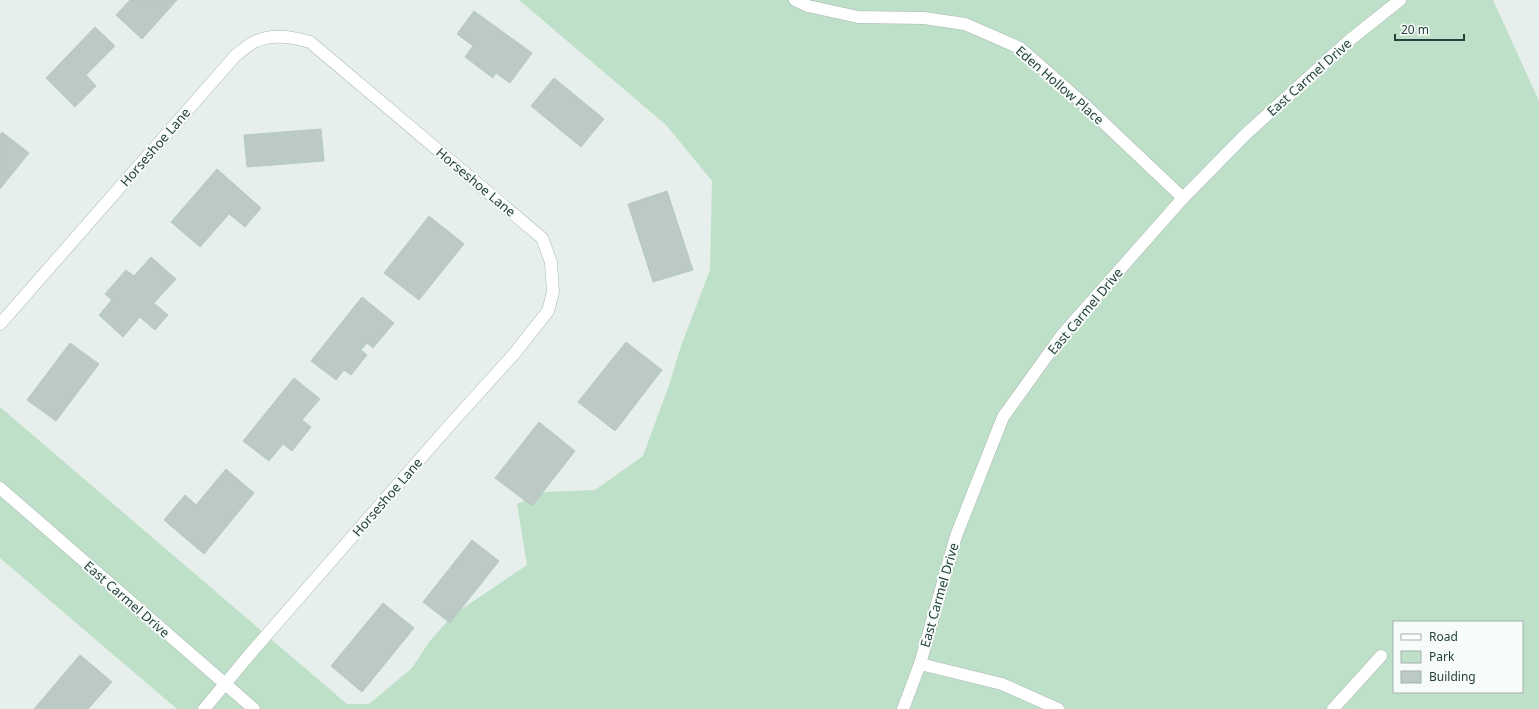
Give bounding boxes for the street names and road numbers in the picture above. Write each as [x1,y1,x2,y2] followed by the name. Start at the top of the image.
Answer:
[1263,34,1355,120] street label: East Carmel Drive
[1012,42,1108,128] street label: Eden Hollow Place
[116,104,194,190] street label: Horseshoe Lane
[432,143,520,221] street label: Horseshoe Lane
[1043,264,1127,358] street label: East Carmel Drive
[348,454,426,540] street label: Horseshoe Lane
[915,541,963,649] street label: East Carmel Drive
[80,557,174,641] street label: East Carmel Drive

